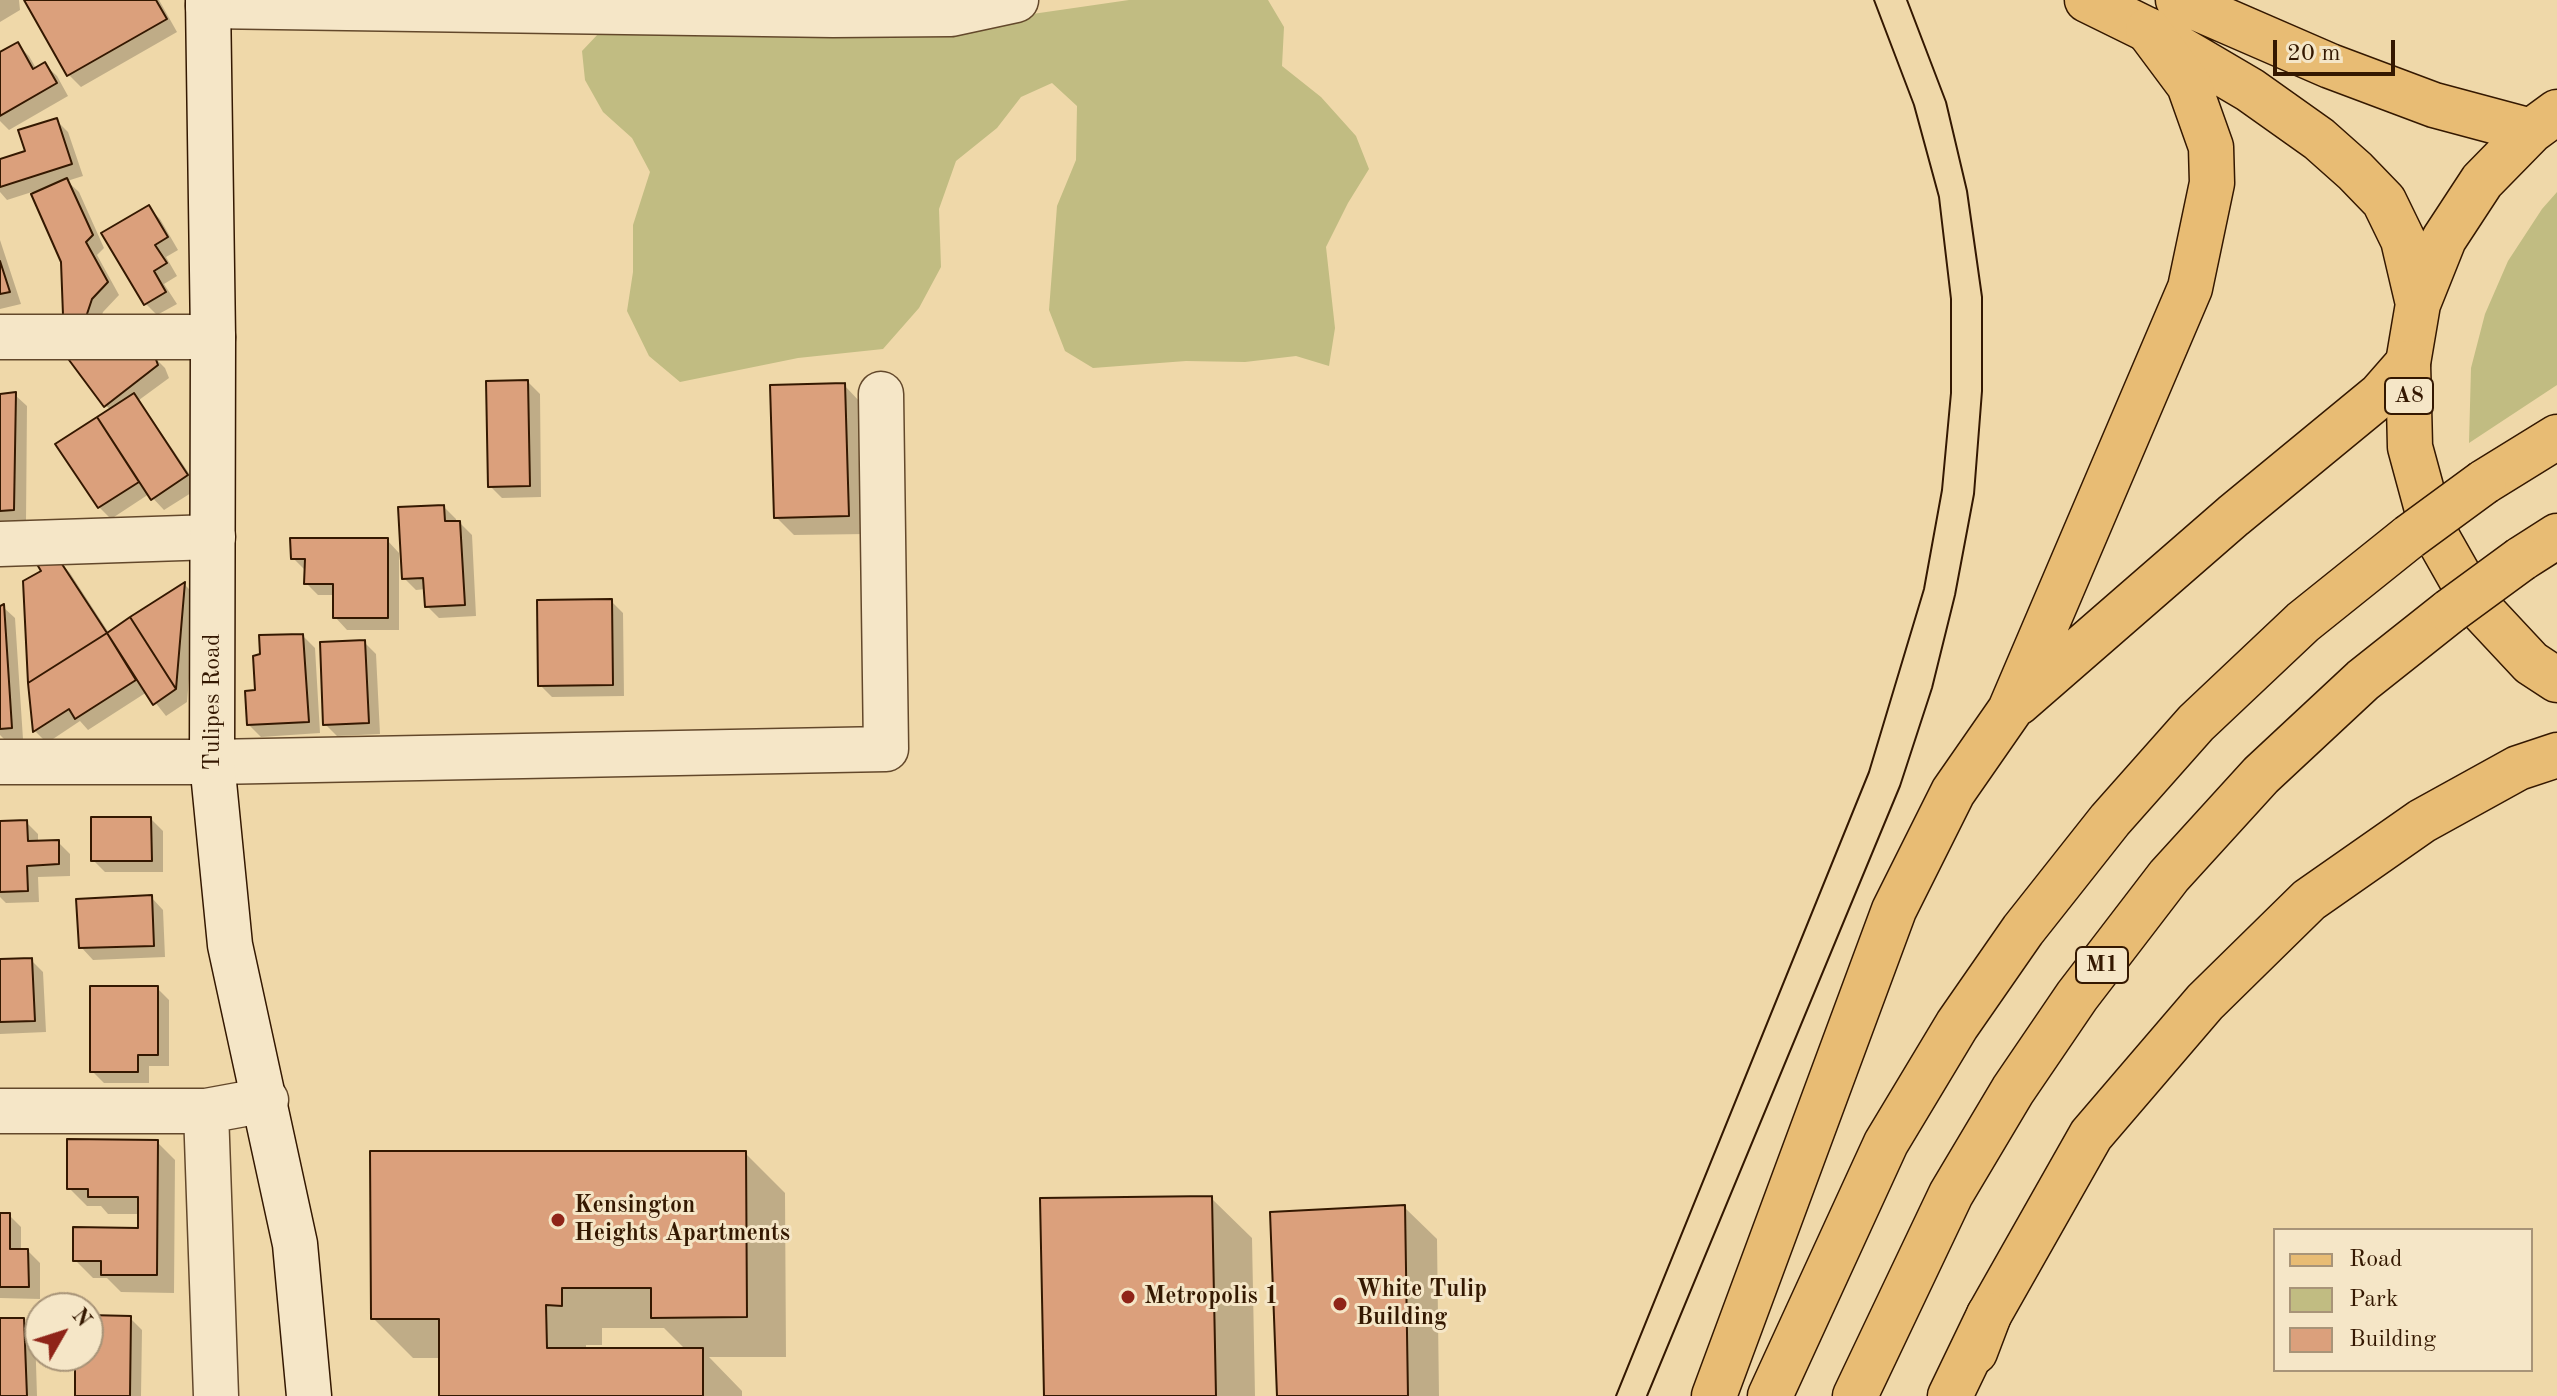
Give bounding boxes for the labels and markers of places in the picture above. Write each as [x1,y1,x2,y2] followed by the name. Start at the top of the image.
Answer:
[574,1192,790,1248] place label: Kensington Heights Apartments
[549,1211,567,1229] marker: Kensington Heights Apartments
[1356,1276,1487,1332] place label: White Tulip Building
[1144,1283,1279,1311] place label: Metropolis 1
[1119,1288,1137,1306] marker: Metropolis 1
[1331,1295,1349,1313] marker: White Tulip Building

